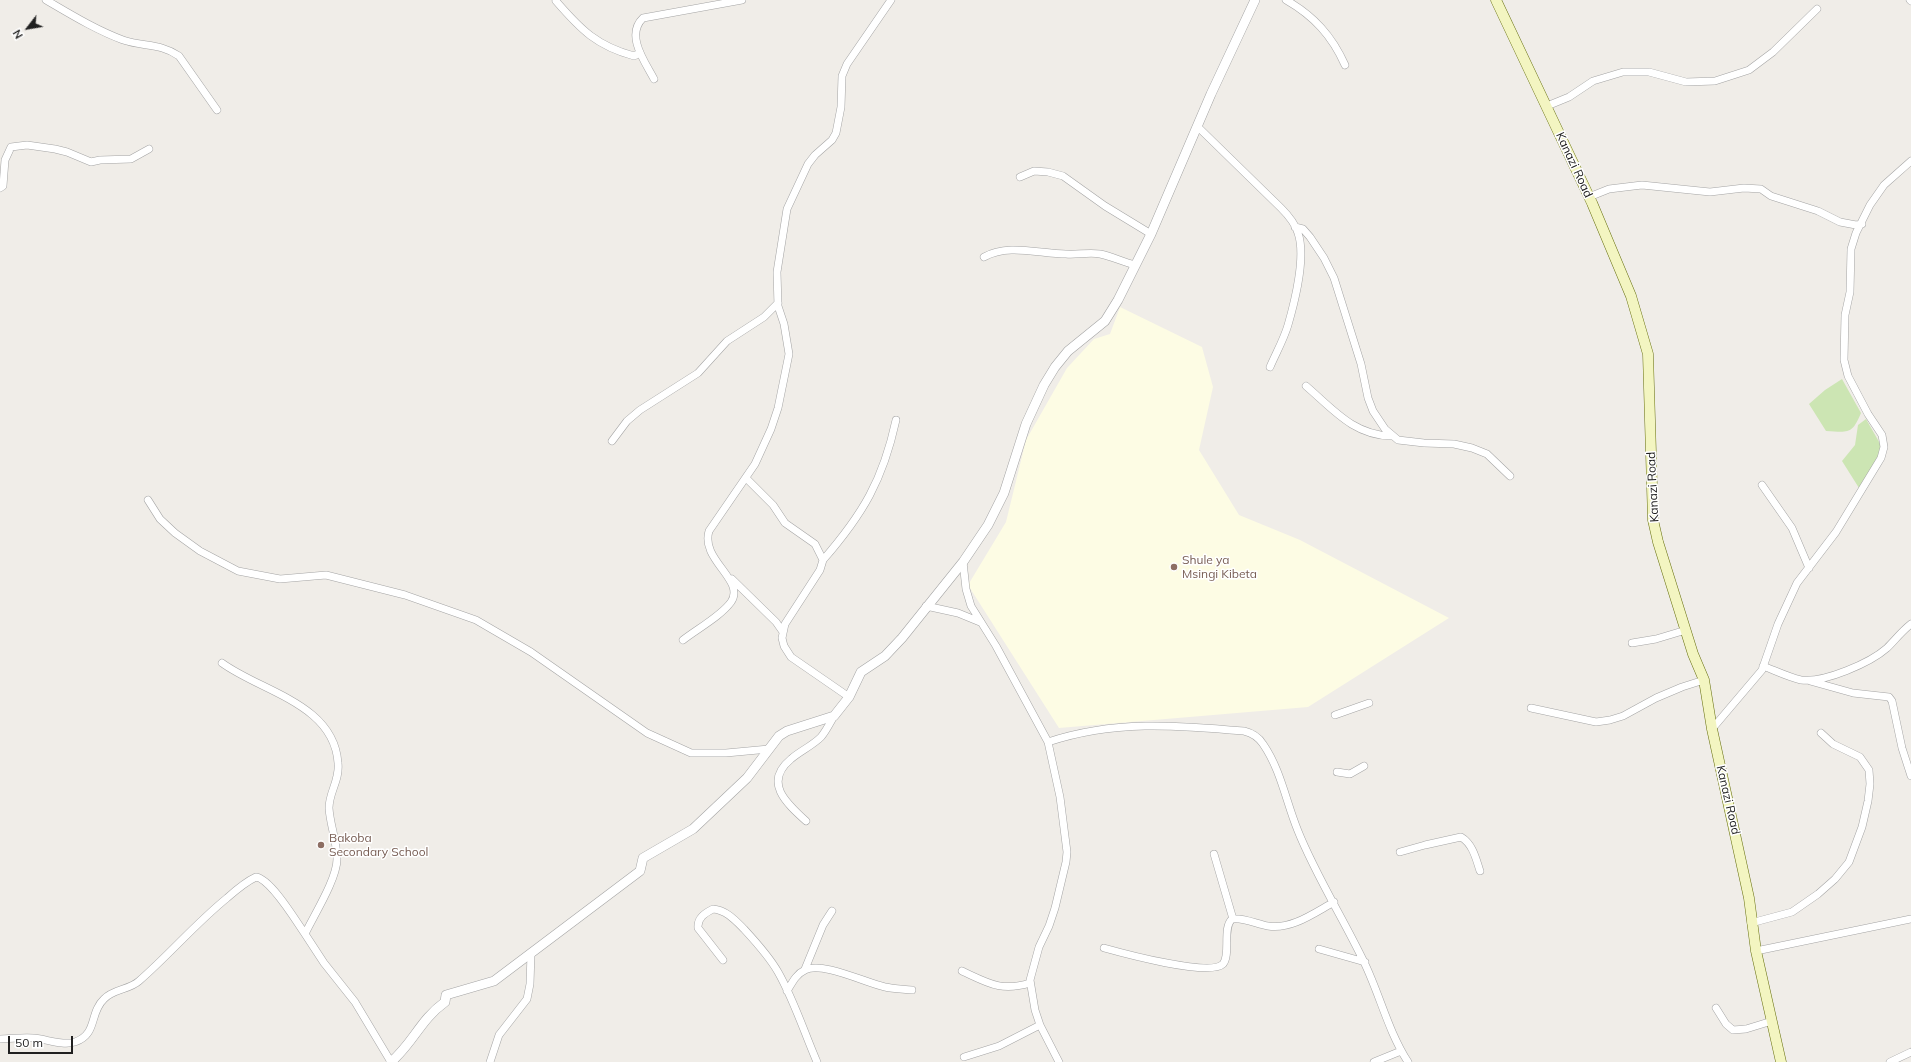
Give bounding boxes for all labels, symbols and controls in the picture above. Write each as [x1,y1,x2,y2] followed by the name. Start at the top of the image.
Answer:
[8,8,48,48] north arrow
[10,27,26,41] text: N
[1553,130,1595,200] street label: Kanazi Road
[1644,451,1662,523] street label: Kanazi Road
[1182,553,1257,581] place label: Shule ya Msingi Kibeta
[1169,562,1179,572] marker: Shule ya Msingi Kibeta
[1713,764,1743,836] street label: Kanazi Road
[329,831,428,859] place label: Bakoba Secondary School
[316,840,326,850] marker: Bakoba Secondary School
[10,1028,75,1054] scale bar
[15,1035,43,1050] text: 50 m

